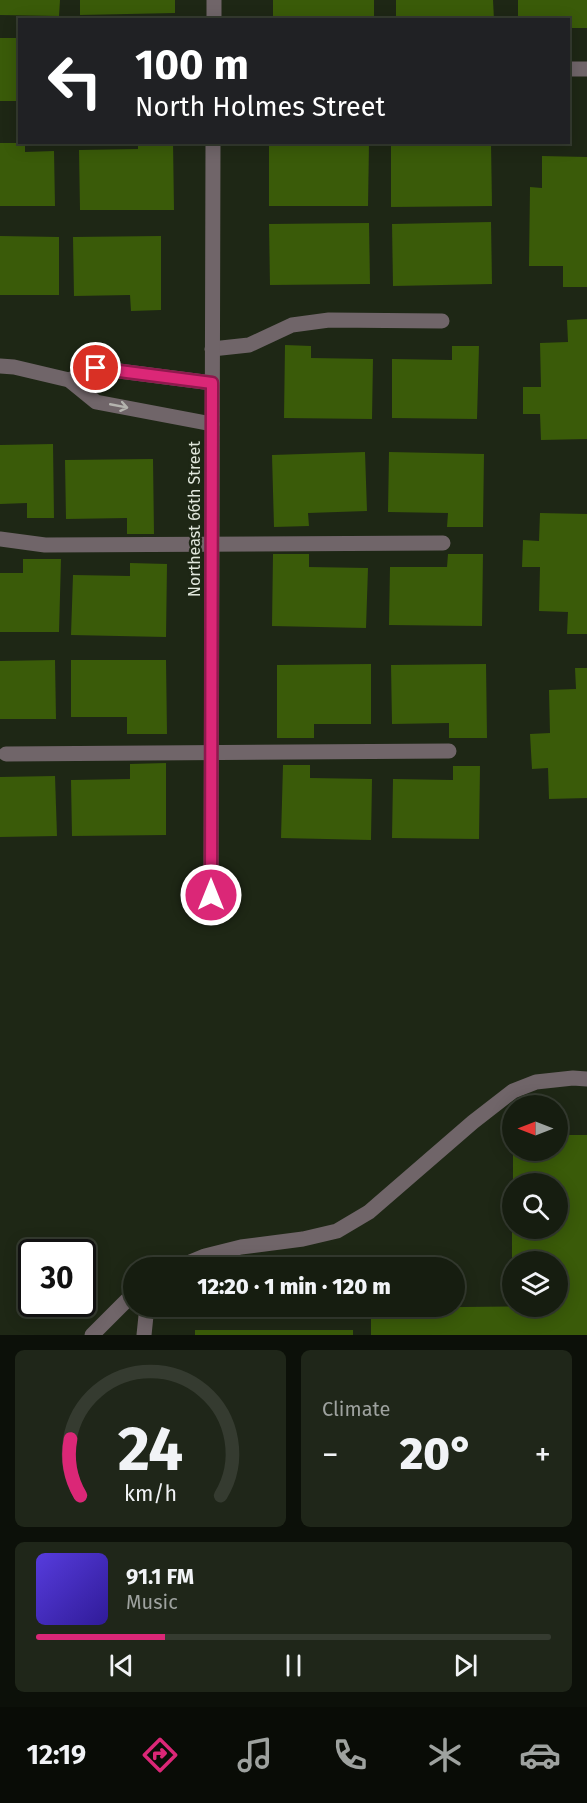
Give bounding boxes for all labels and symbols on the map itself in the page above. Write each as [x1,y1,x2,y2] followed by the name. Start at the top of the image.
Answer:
[70,342,121,393] pin
[109,401,128,412] one-way arrow
[185,441,204,597] street label: Northeast 66th Street
[179,863,243,927] position arrow
[502,1095,568,1161] north arrow
[18,1239,96,1317] speed limit sign: 30

